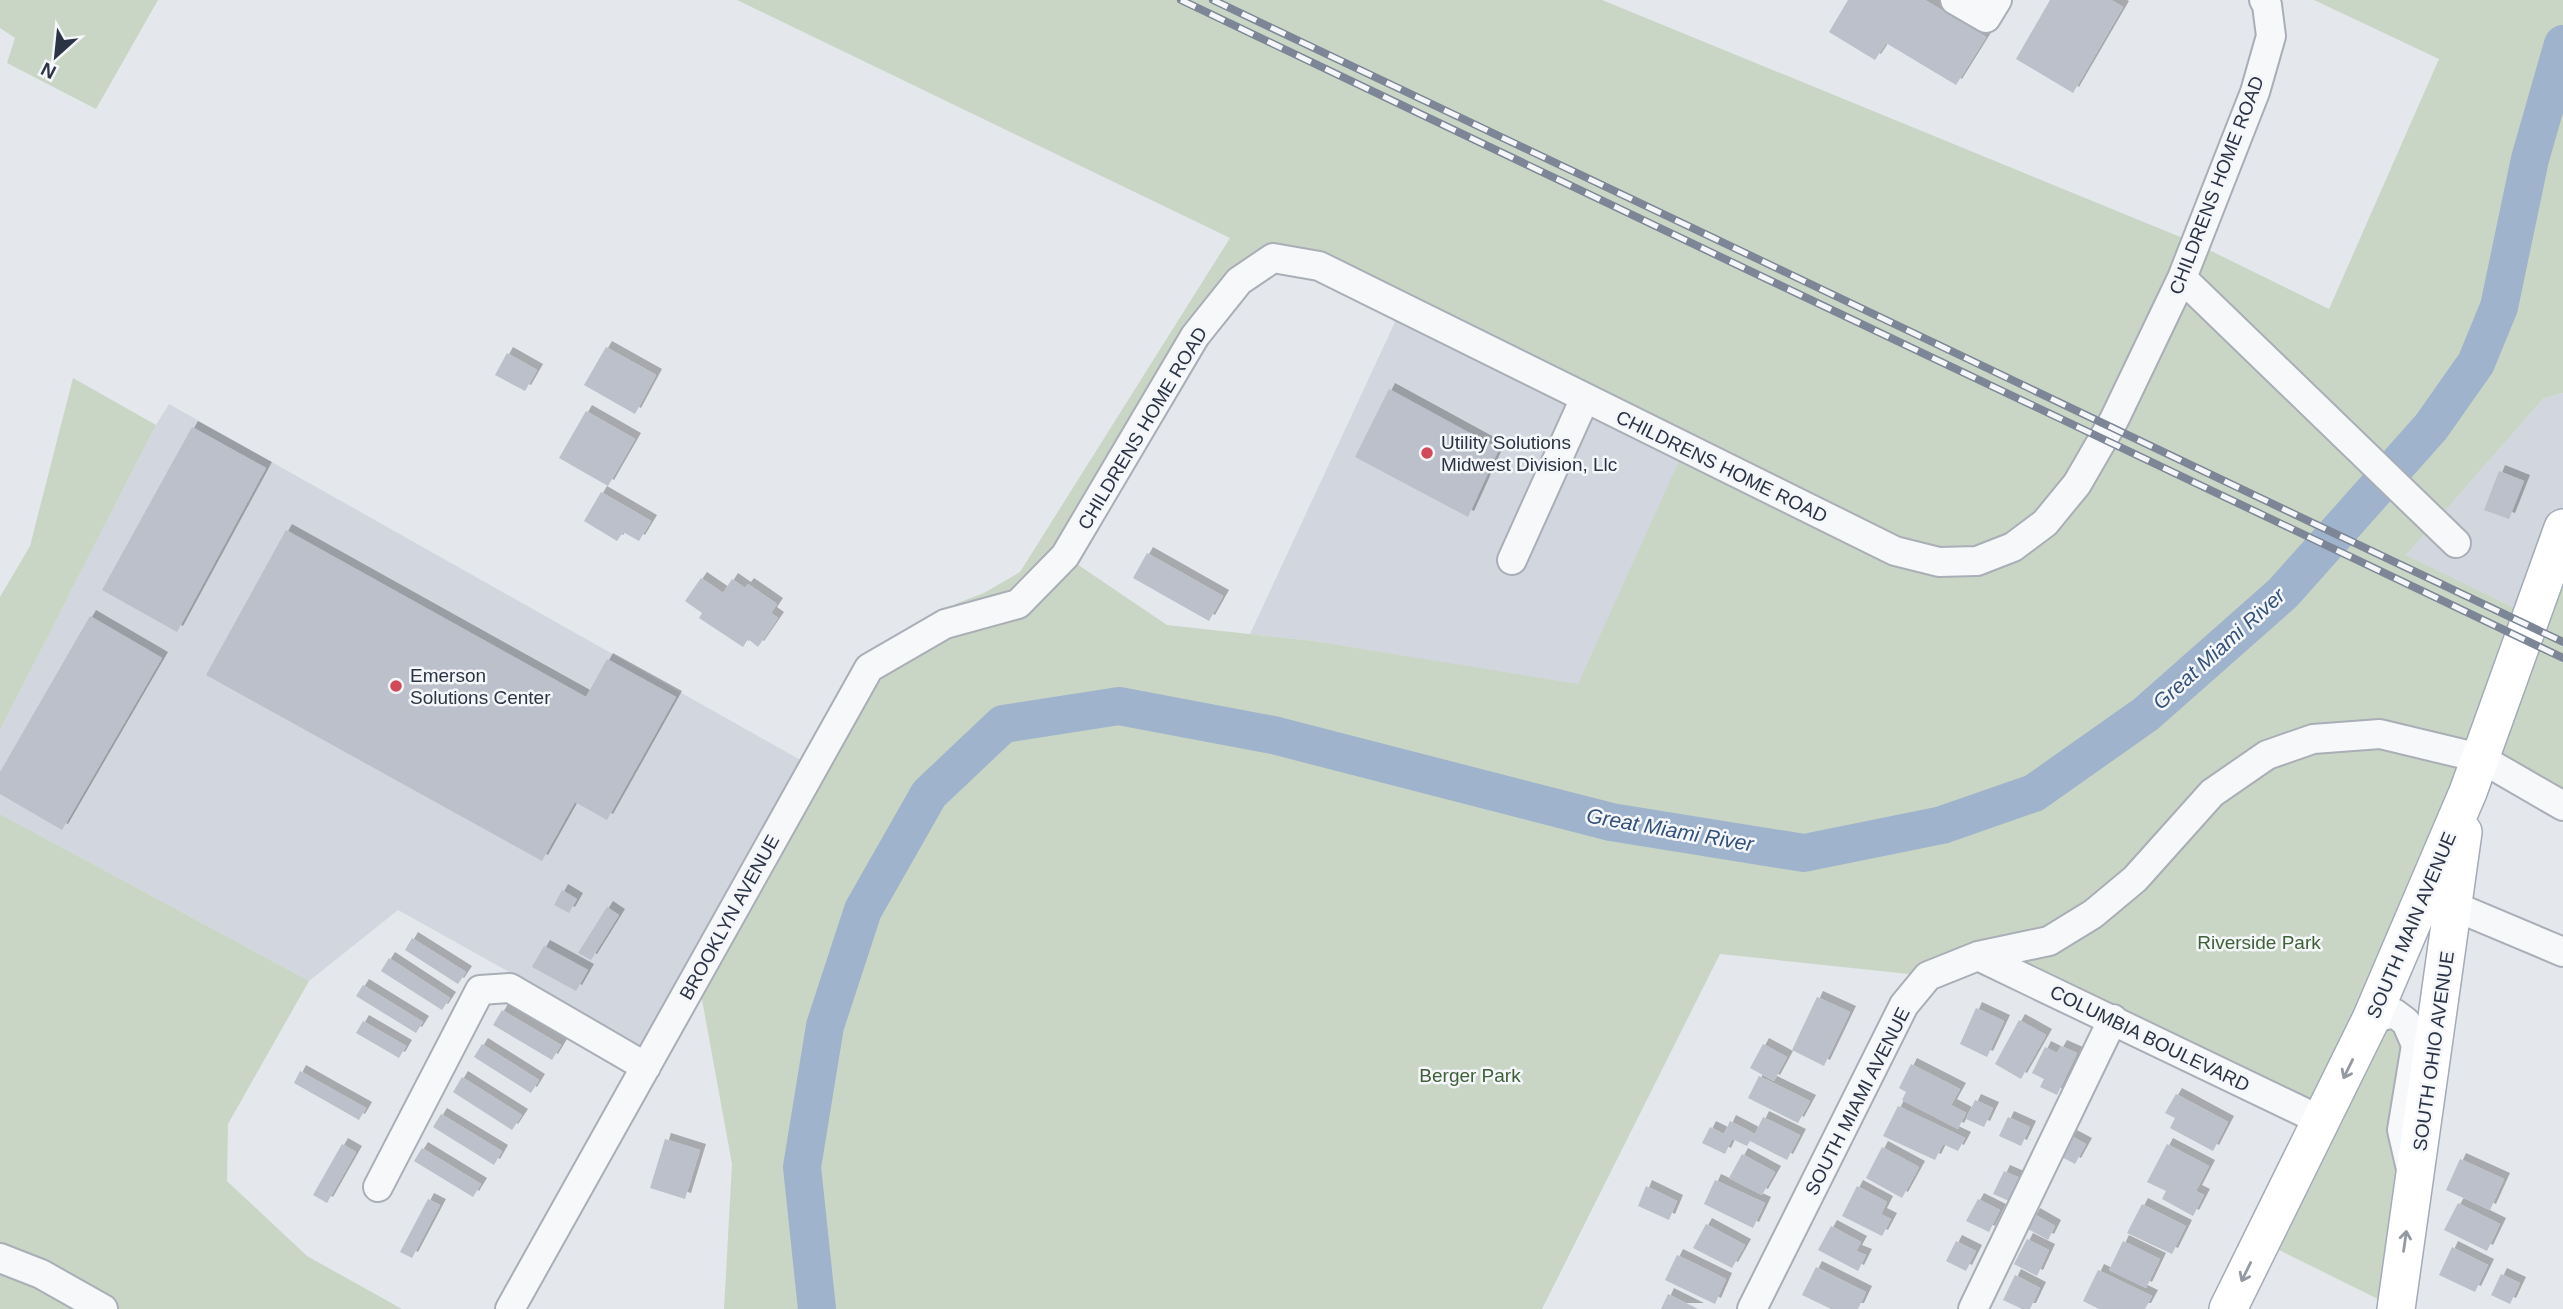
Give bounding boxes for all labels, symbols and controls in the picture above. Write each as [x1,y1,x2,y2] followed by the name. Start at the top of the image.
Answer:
[21,21,91,91] north arrow
[38,58,59,83] text: N
[2165,73,2268,297] street label: CHILDRENS HOME ROAD
[1074,323,1211,533] street label: CHILDRENS HOME ROAD
[1613,406,1831,527] street label: CHILDRENS HOME ROAD
[1441,432,1617,475] place label: Utility Solutions Midwest Division, Llc
[1419,445,1435,461] marker: Utility Solutions Midwest Division, Llc
[2148,583,2290,714] water label: Great Miami River
[410,665,551,708] place label: Emerson Solutions Center
[388,678,404,694] marker: Emerson Solutions Center
[1585,803,1756,856] water label: Great Miami River
[2363,829,2460,1021] street label: SOUTH MAIN AVENUE
[675,831,783,1003] street label: BROOKLYN AVENUE
[2197,932,2321,953] park label: Riverside Park
[2409,950,2458,1152] street label: SOUTH OHIO AVENUE
[2047,981,2253,1096] street label: COLUMBIA BOULEVARD
[1801,1004,1914,1198] street label: SOUTH MIAMI AVENUE
[2340,1058,2354,1079] one-way arrow
[1419,1065,1521,1086] park label: Berger Park
[2399,1231,2412,1253] one-way arrow
[2238,1261,2252,1282] one-way arrow

